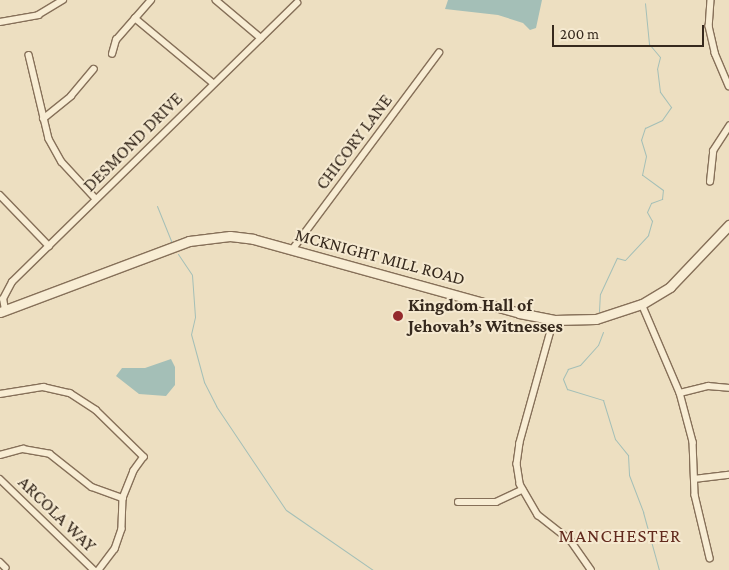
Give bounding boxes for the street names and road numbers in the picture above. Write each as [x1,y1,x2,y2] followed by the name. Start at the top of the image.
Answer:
[79,88,187,196] street label: DESMOND DRIVE
[311,90,397,194] street label: CHICORY LANE
[293,224,467,290] street label: MCKNIGHT MILL ROAD
[14,471,100,557] street label: ARCOLA WAY

